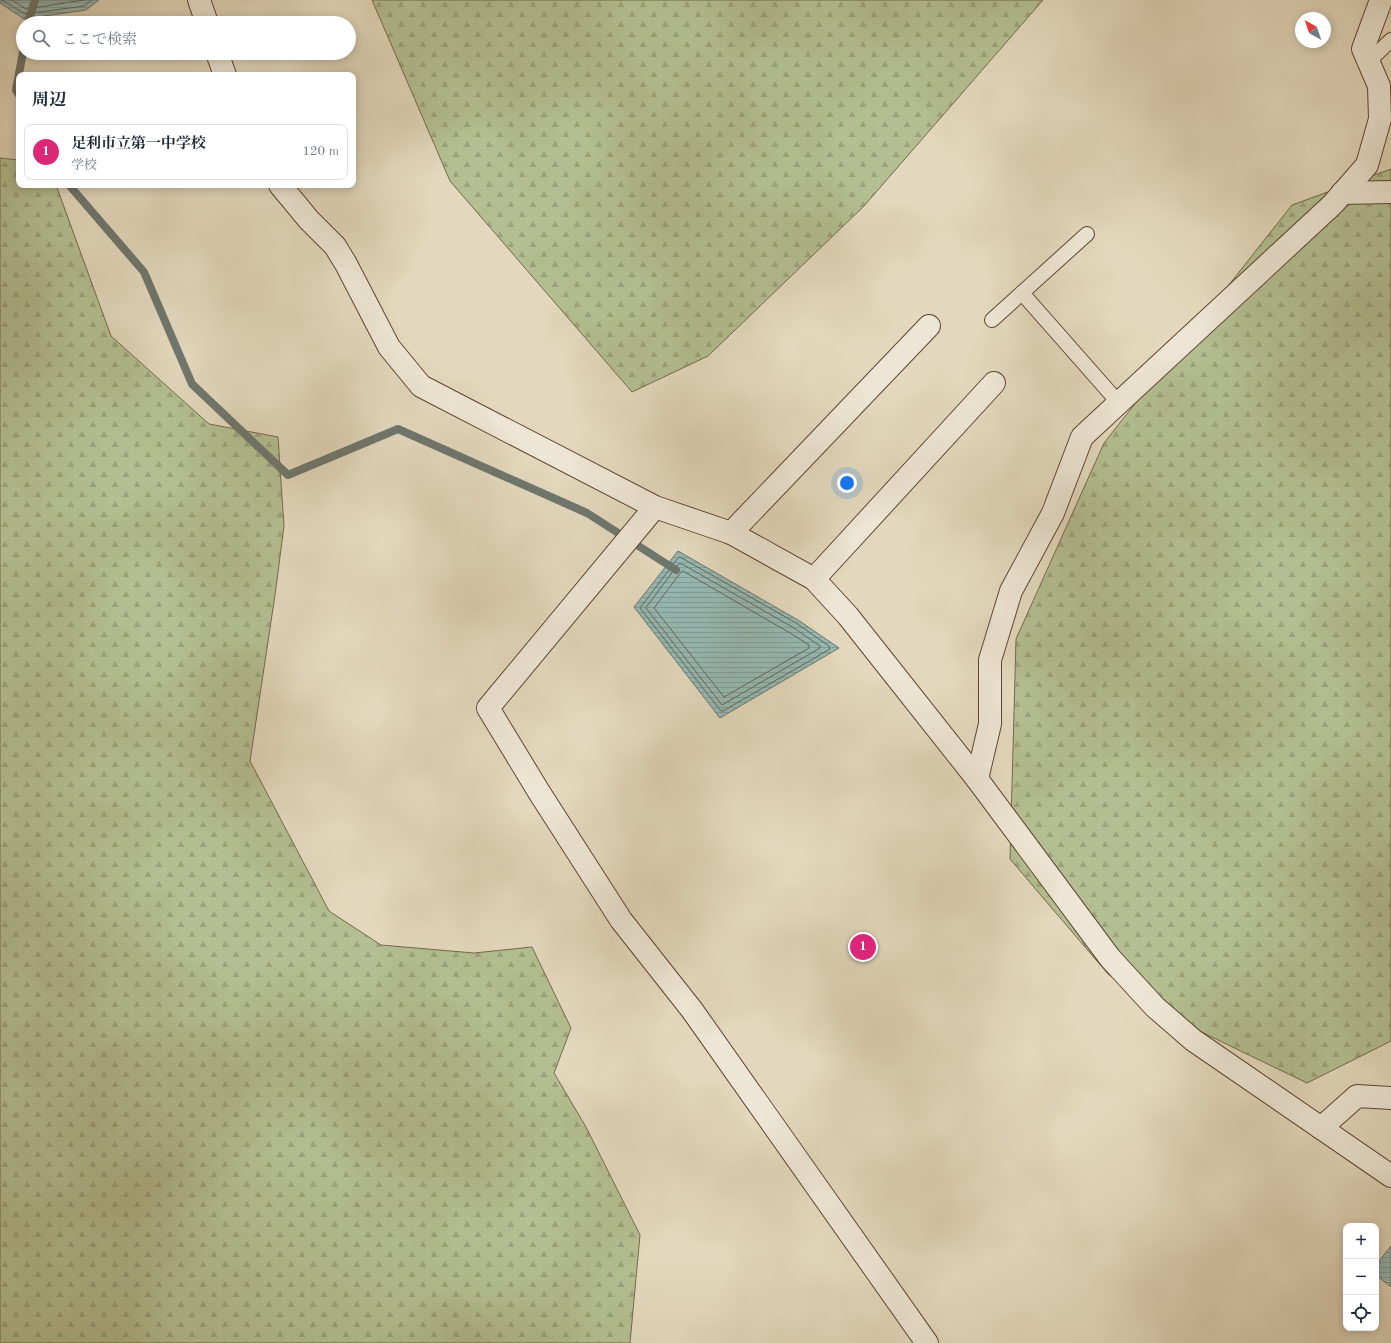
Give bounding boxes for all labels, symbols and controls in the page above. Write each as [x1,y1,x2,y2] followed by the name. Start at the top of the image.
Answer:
[1295,12,1331,48] north arrow
[16,16,356,60] search box
[30,27,52,49] icon: search
[62,33,137,48] text: ここで検索
[32,92,66,109] text: 周辺
[71,137,206,152] text: 足利市立第一中学校
[42,145,50,158] text: 1
[302,145,339,158] text: 120 m
[71,159,97,172] text: 学校
[837,473,857,493] your location
[850,932,876,962] pin: 1
[1343,1223,1379,1331] map controls
[1343,1223,1379,1259] button: +
[1343,1259,1379,1295] button: −
[1343,1295,1379,1331] button: locate

